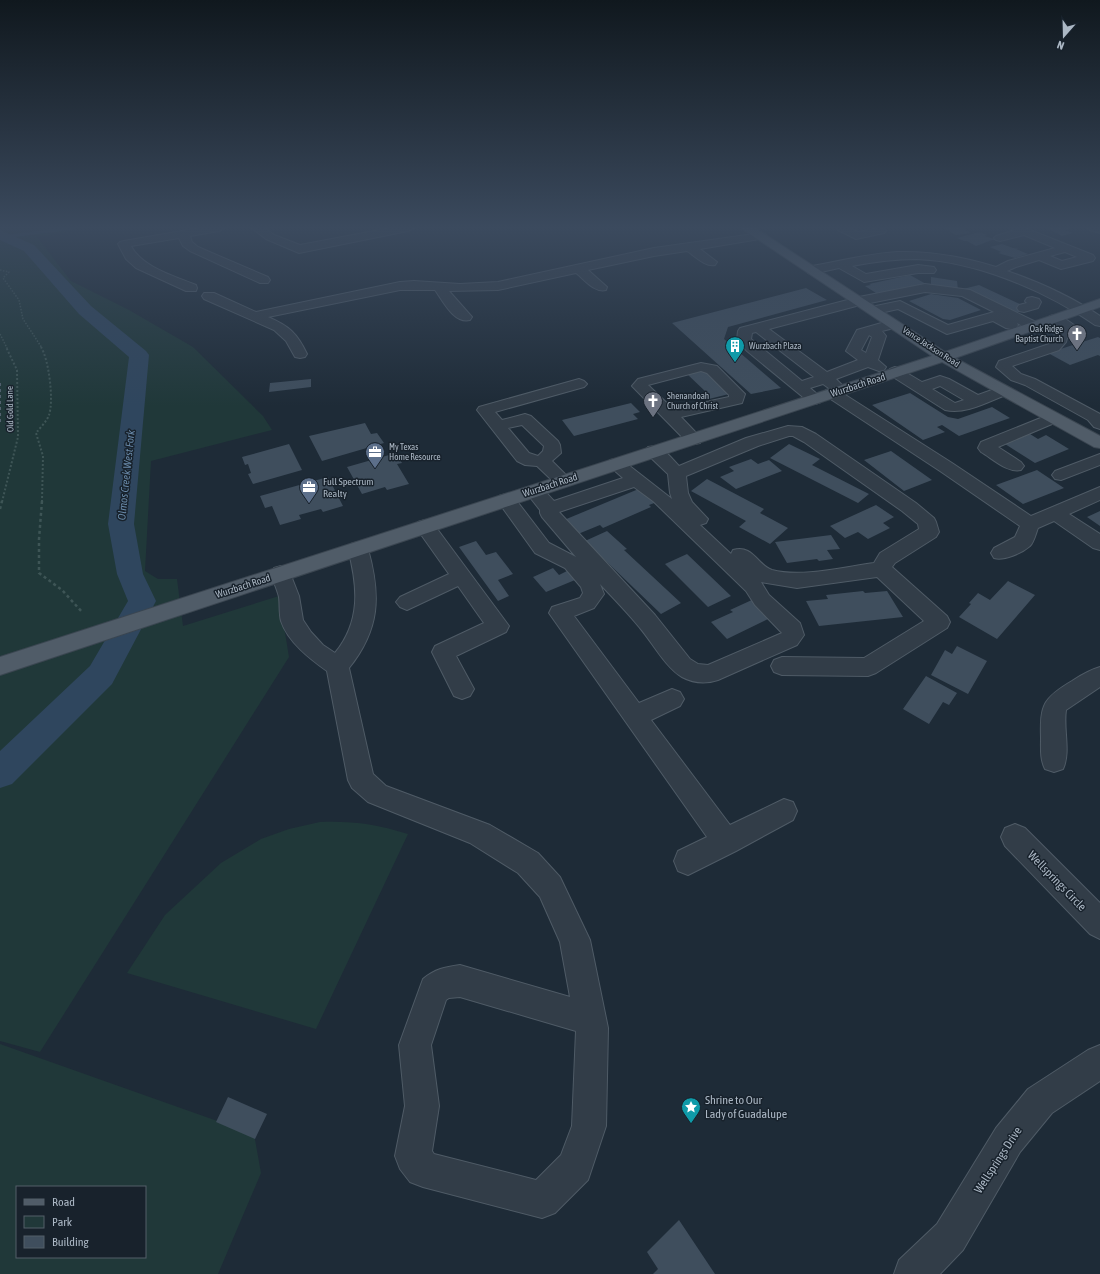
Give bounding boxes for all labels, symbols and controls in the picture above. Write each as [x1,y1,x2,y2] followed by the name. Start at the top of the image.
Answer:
[1044,16,1084,56] north arrow
[1055,39,1066,52] text: N
[1066,323,1088,351] church icon: Oak Ridge Baptist Church
[1016,324,1063,344] place label: Oak Ridge Baptist Church
[901,325,961,369] street label: Vance Jackson Road
[724,335,746,363] building icon: Wurzbach Plaza
[749,341,801,351] place label: Wurzbach Plaza
[829,371,887,399] street label: Wurzbach Road
[5,386,15,432] street label: Old Gold Lane
[642,390,664,418] church icon: Shenandoah Church of Christ
[667,391,719,411] place label: Shenandoah Church of Christ
[115,429,137,521] water label: Olmos Creek West Fork
[364,441,386,469] office icon: My Texas Home Resource
[389,442,441,462] place label: My Texas Home Resource
[521,471,579,499] street label: Wurzbach Road
[298,476,320,504] office icon: Full Spectrum Realty
[323,476,373,499] place label: Full Spectrum Realty
[214,572,272,600] street label: Wurzbach Road
[1025,848,1089,914] street label: Wellsprings Circle
[705,1093,787,1121] place label: Shrine to Our Lady of Guadalupe
[680,1096,702,1124] place icon: Shrine to Our Lady of Guadalupe
[971,1124,1025,1196] street label: Wellsprings Drive
[16,1186,146,1258] legend
[52,1195,75,1209] text: Road
[52,1215,73,1229] text: Park
[52,1235,90,1249] text: Building

